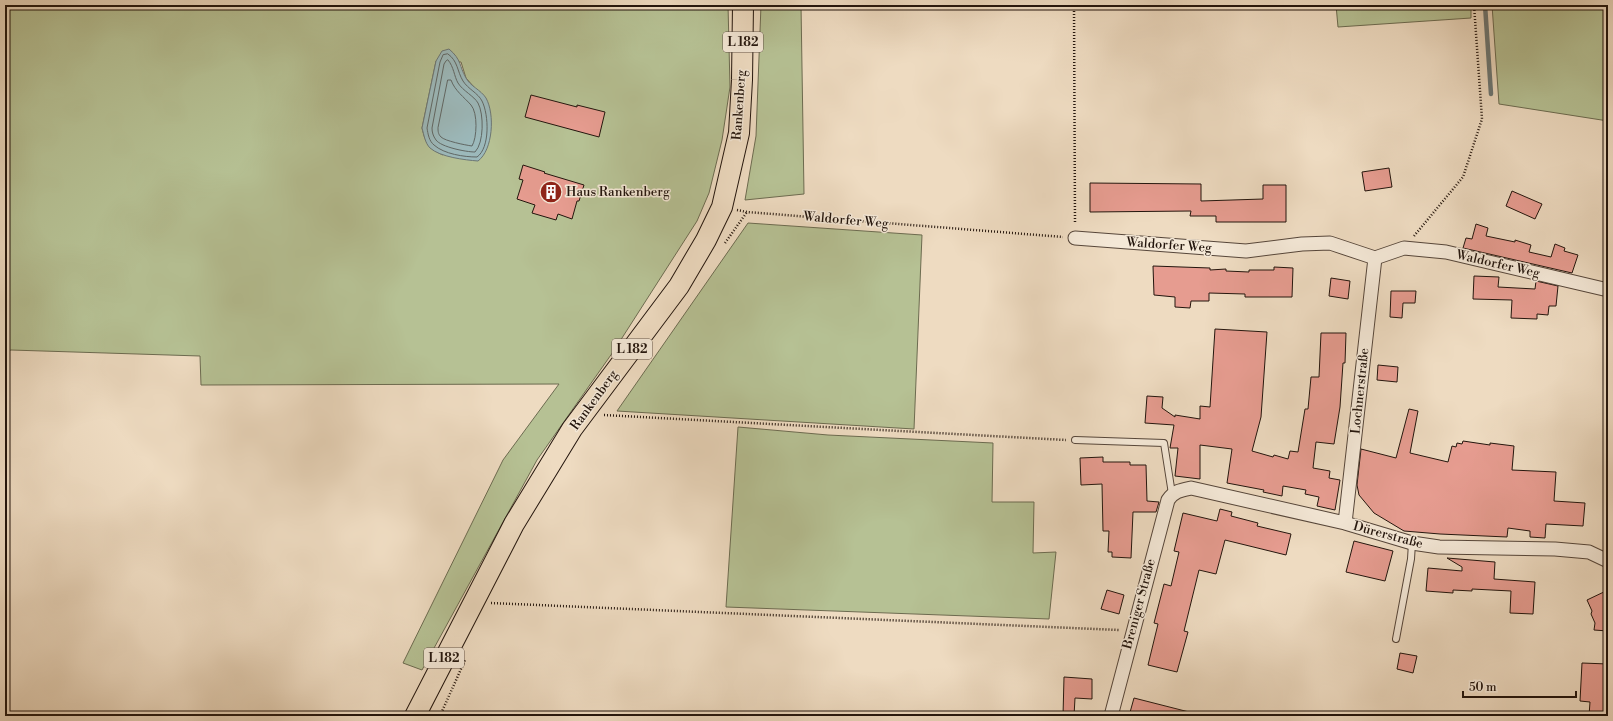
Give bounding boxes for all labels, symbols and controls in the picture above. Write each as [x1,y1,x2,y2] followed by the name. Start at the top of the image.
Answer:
[723,32,763,52] road number: L 182
[729,69,749,141] street label: Rankenberg
[538,179,564,205] building icon: Haus Rankenberg
[566,184,670,200] place label: Haus Rankenberg
[802,208,890,232] street label: Waldorfer Weg
[1125,234,1212,256] street label: Waldorfer Weg
[1454,246,1542,281] street label: Waldorfer Weg
[612,339,652,359] road number: L 182
[1348,347,1373,435] street label: Lochnerstraße
[567,366,621,433] street label: Rankenberg
[1351,518,1425,552] street label: Dürerstraße
[1119,557,1159,652] street label: Breniger Straße
[424,648,464,668] road number: L 182
[1463,673,1576,699] scale bar
[1469,680,1497,695] text: 50 m

